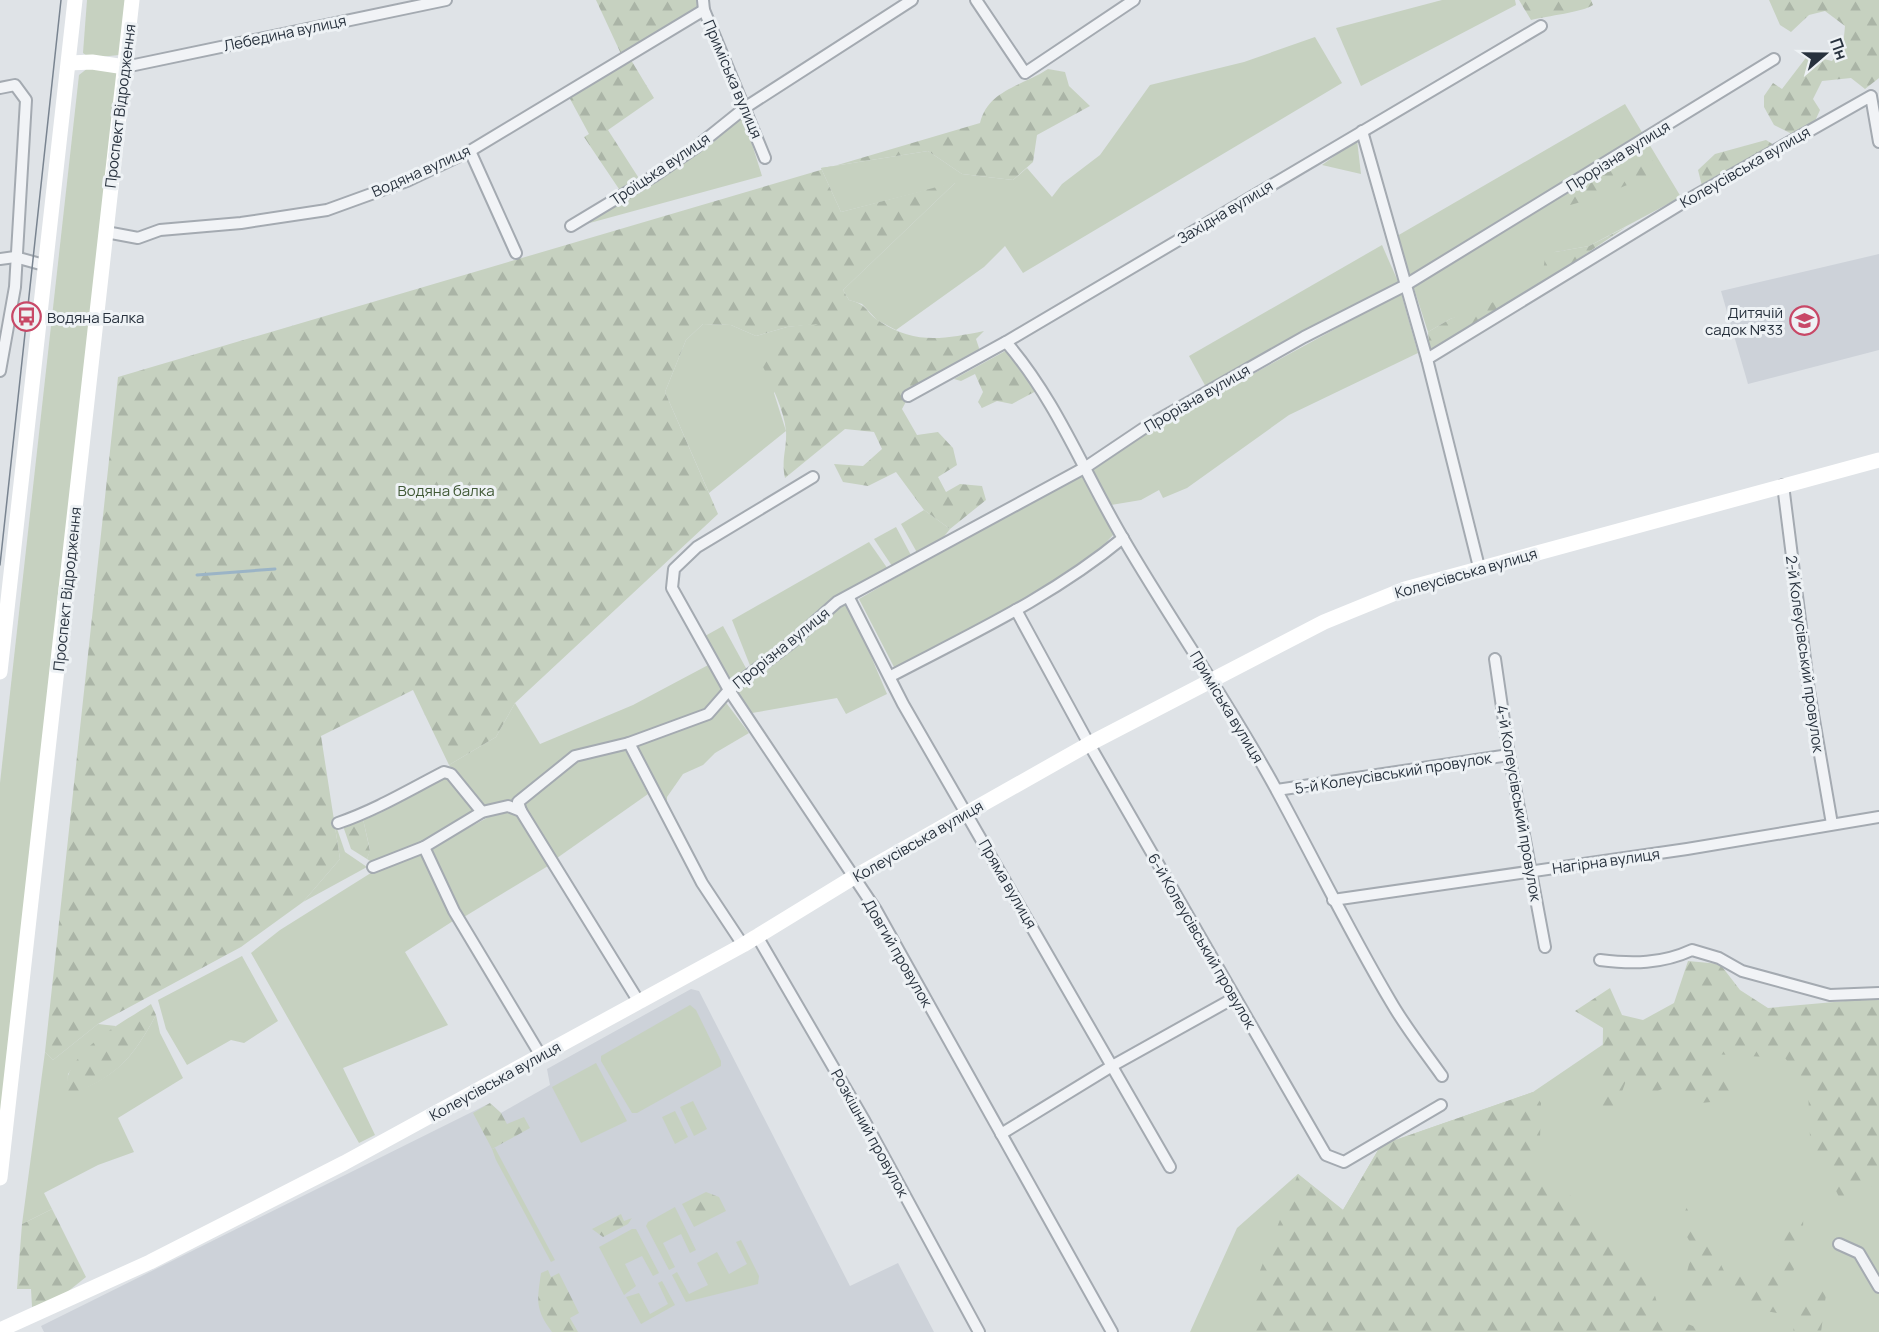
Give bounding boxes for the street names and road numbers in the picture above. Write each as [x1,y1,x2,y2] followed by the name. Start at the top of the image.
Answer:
[222,10,348,56] street label: Лебедина вулиця
[698,16,768,142] street label: Приміська вулиця
[100,23,140,189] street label: Проспект Відродження
[1562,116,1674,196] street label: Прорізна вулиця
[1676,121,1814,213] street label: Колеусівська вулиця
[606,128,714,210] street label: Троїцька вулиця
[368,140,474,202] street label: Водяна вулиця
[1173,175,1277,249] street label: Західна вулиця
[1140,359,1254,437] street label: Прорізна вулиця
[48,506,86,672] street label: Проспект Відродження
[1392,543,1540,603] street label: Колеусівська вулиця
[1781,554,1829,754] street label: 2-й Колеусівський провулок
[728,602,834,694] street label: Прорізна вулиця
[1185,647,1269,767] street label: Приміська вулиця
[1491,703,1547,903] street label: 4-й Колеусівський провулок
[1293,747,1493,799] street label: 5-й Колеусівський провулок
[849,795,987,887] street label: Колеусівська вулиця
[974,836,1042,932] street label: Пряма вулиця
[1551,843,1661,879] street label: Нагірна вулиця
[1143,849,1261,1033] street label: 6-й Колеусівський провулок
[858,895,938,1012] street label: Довгий провулок
[426,1036,564,1126] street label: Колеусівська вулиця
[826,1065,914,1201] street label: Розкішний провулок

